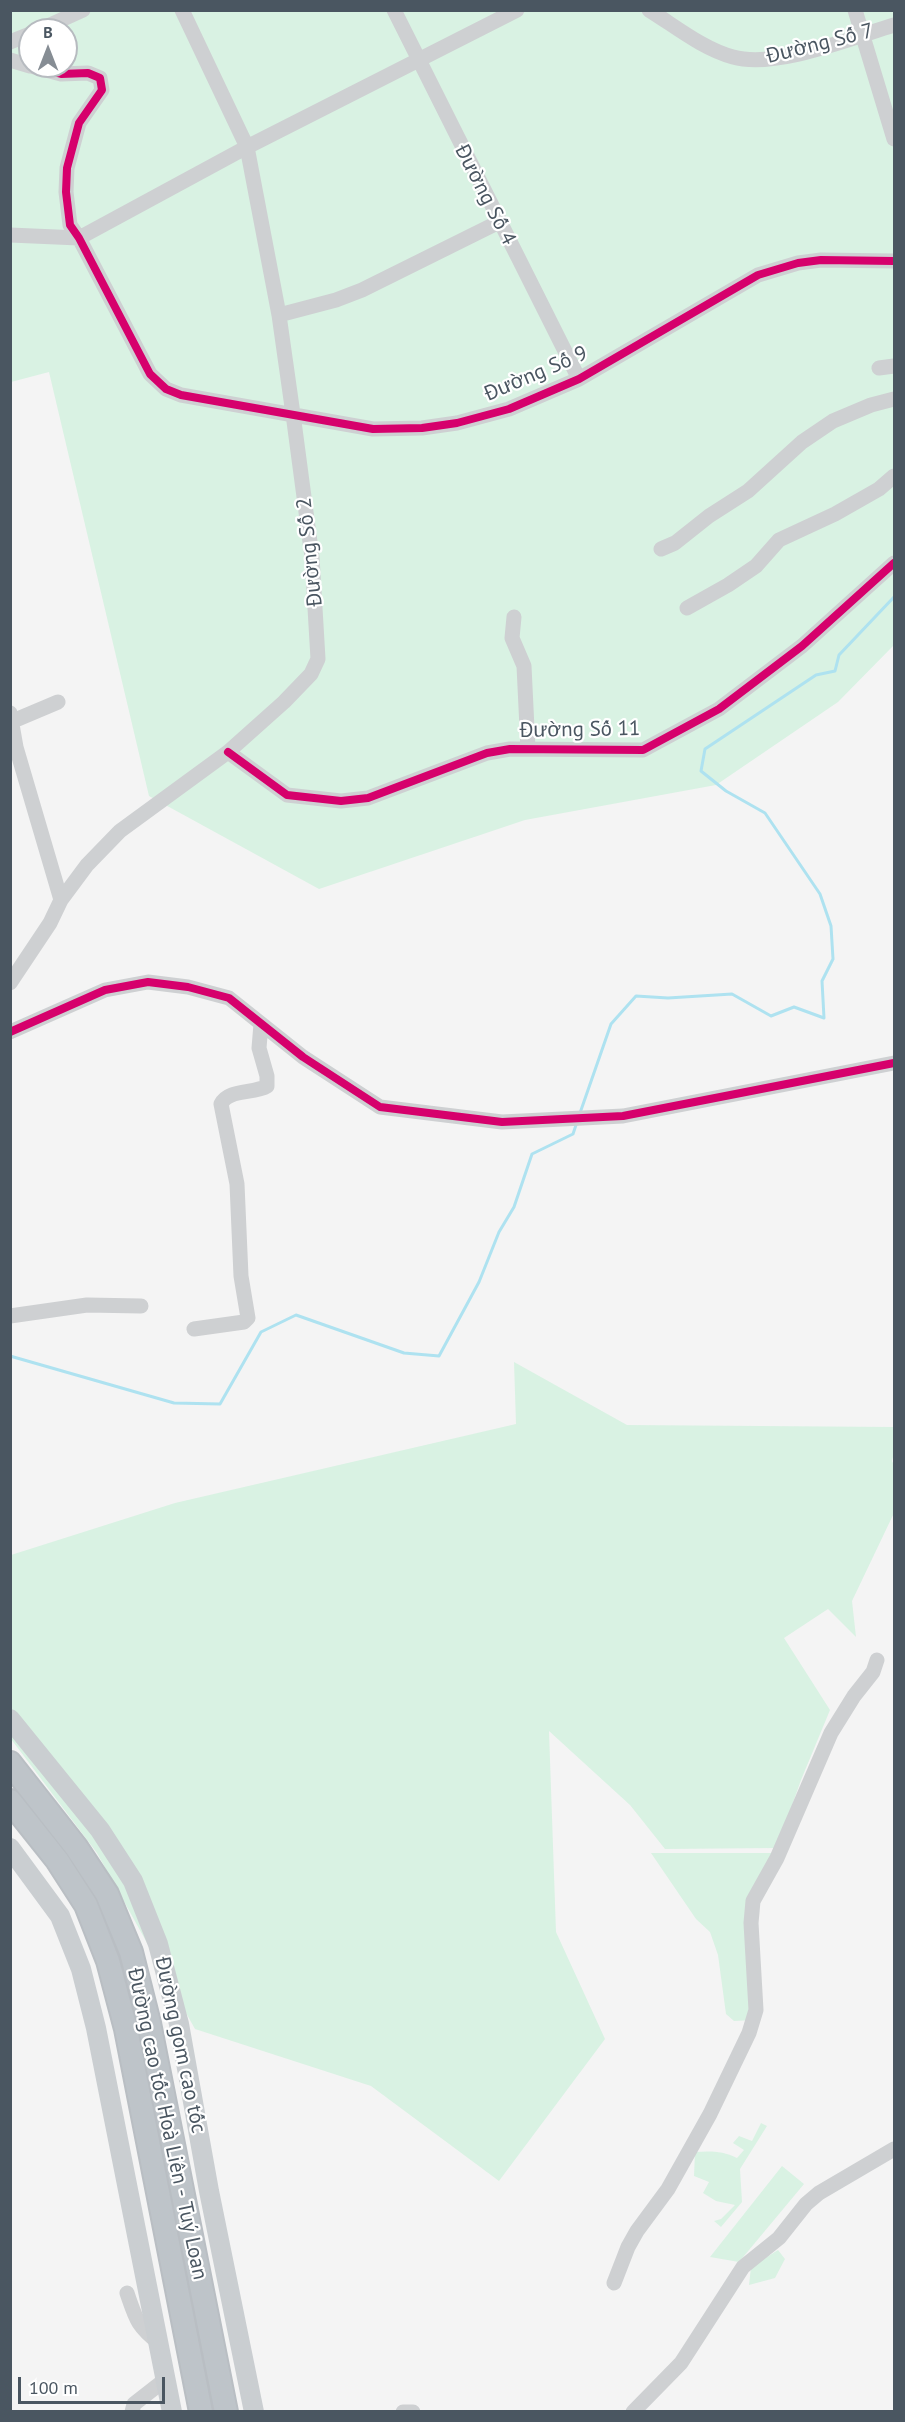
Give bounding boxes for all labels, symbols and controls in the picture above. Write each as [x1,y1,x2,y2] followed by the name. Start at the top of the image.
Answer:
[18,18,78,78] north arrow
[764,19,876,69] street label: Đường Số 7
[43,22,53,42] text: B
[449,141,521,249] street label: Đường Số 4
[481,341,591,407] street label: Đường Số 9
[292,496,328,608] street label: Đường Số 2
[519,716,641,744] street label: Đường Số 11
[149,1955,211,2135] street label: Đường gom cao tốc
[122,1966,212,2282] street label: Đường cao tốc Hoà Liên - Tuý Loan
[21,2365,168,2403] scale bar
[29,2376,78,2399] text: 100 m

